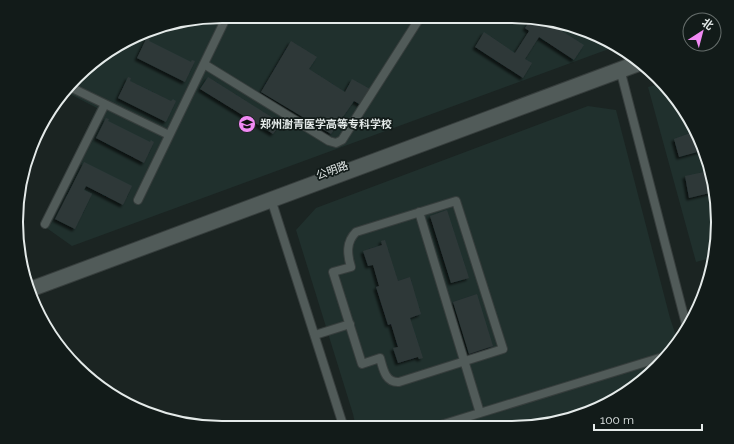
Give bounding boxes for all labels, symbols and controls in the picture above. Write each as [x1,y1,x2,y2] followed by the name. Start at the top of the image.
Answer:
[682,12,722,52] north arrow
[699,16,716,33] text: 北
[237,114,257,134] school or university icon: 郑州澍青医学高等专科学校
[260,118,392,131] place label: 郑州澍青医学高等专科学校
[314,159,350,182] street label: 公明路
[594,406,702,432] scale bar
[600,413,634,427] text: 100 m

